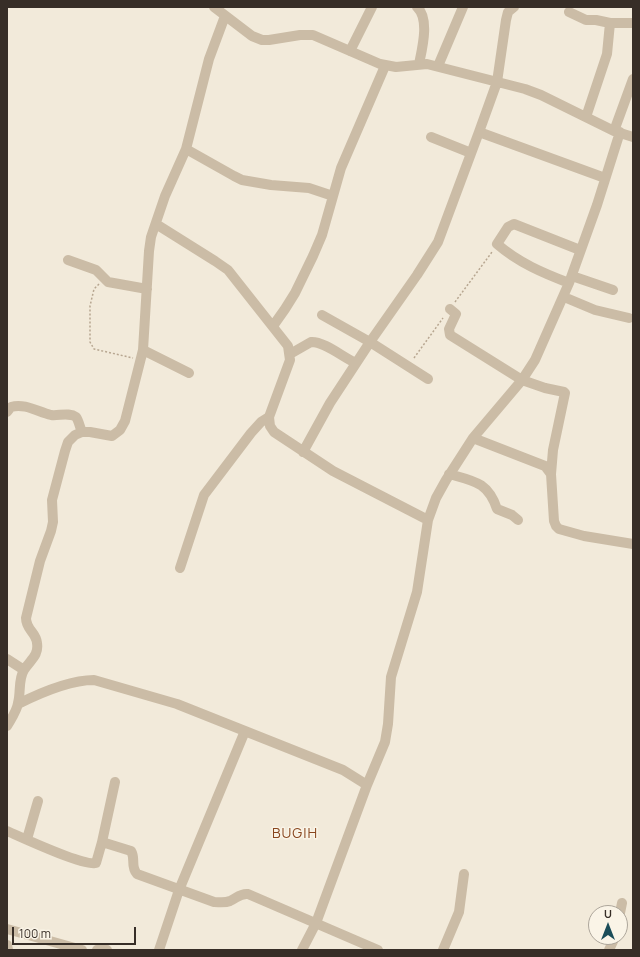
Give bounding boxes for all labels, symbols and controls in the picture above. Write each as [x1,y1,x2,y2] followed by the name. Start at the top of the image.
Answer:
[272,826,318,842] district label: BUGIH
[588,905,628,945] north arrow
[604,906,612,921] text: U
[14,919,138,945] scale bar
[19,925,51,942] text: 100 m

